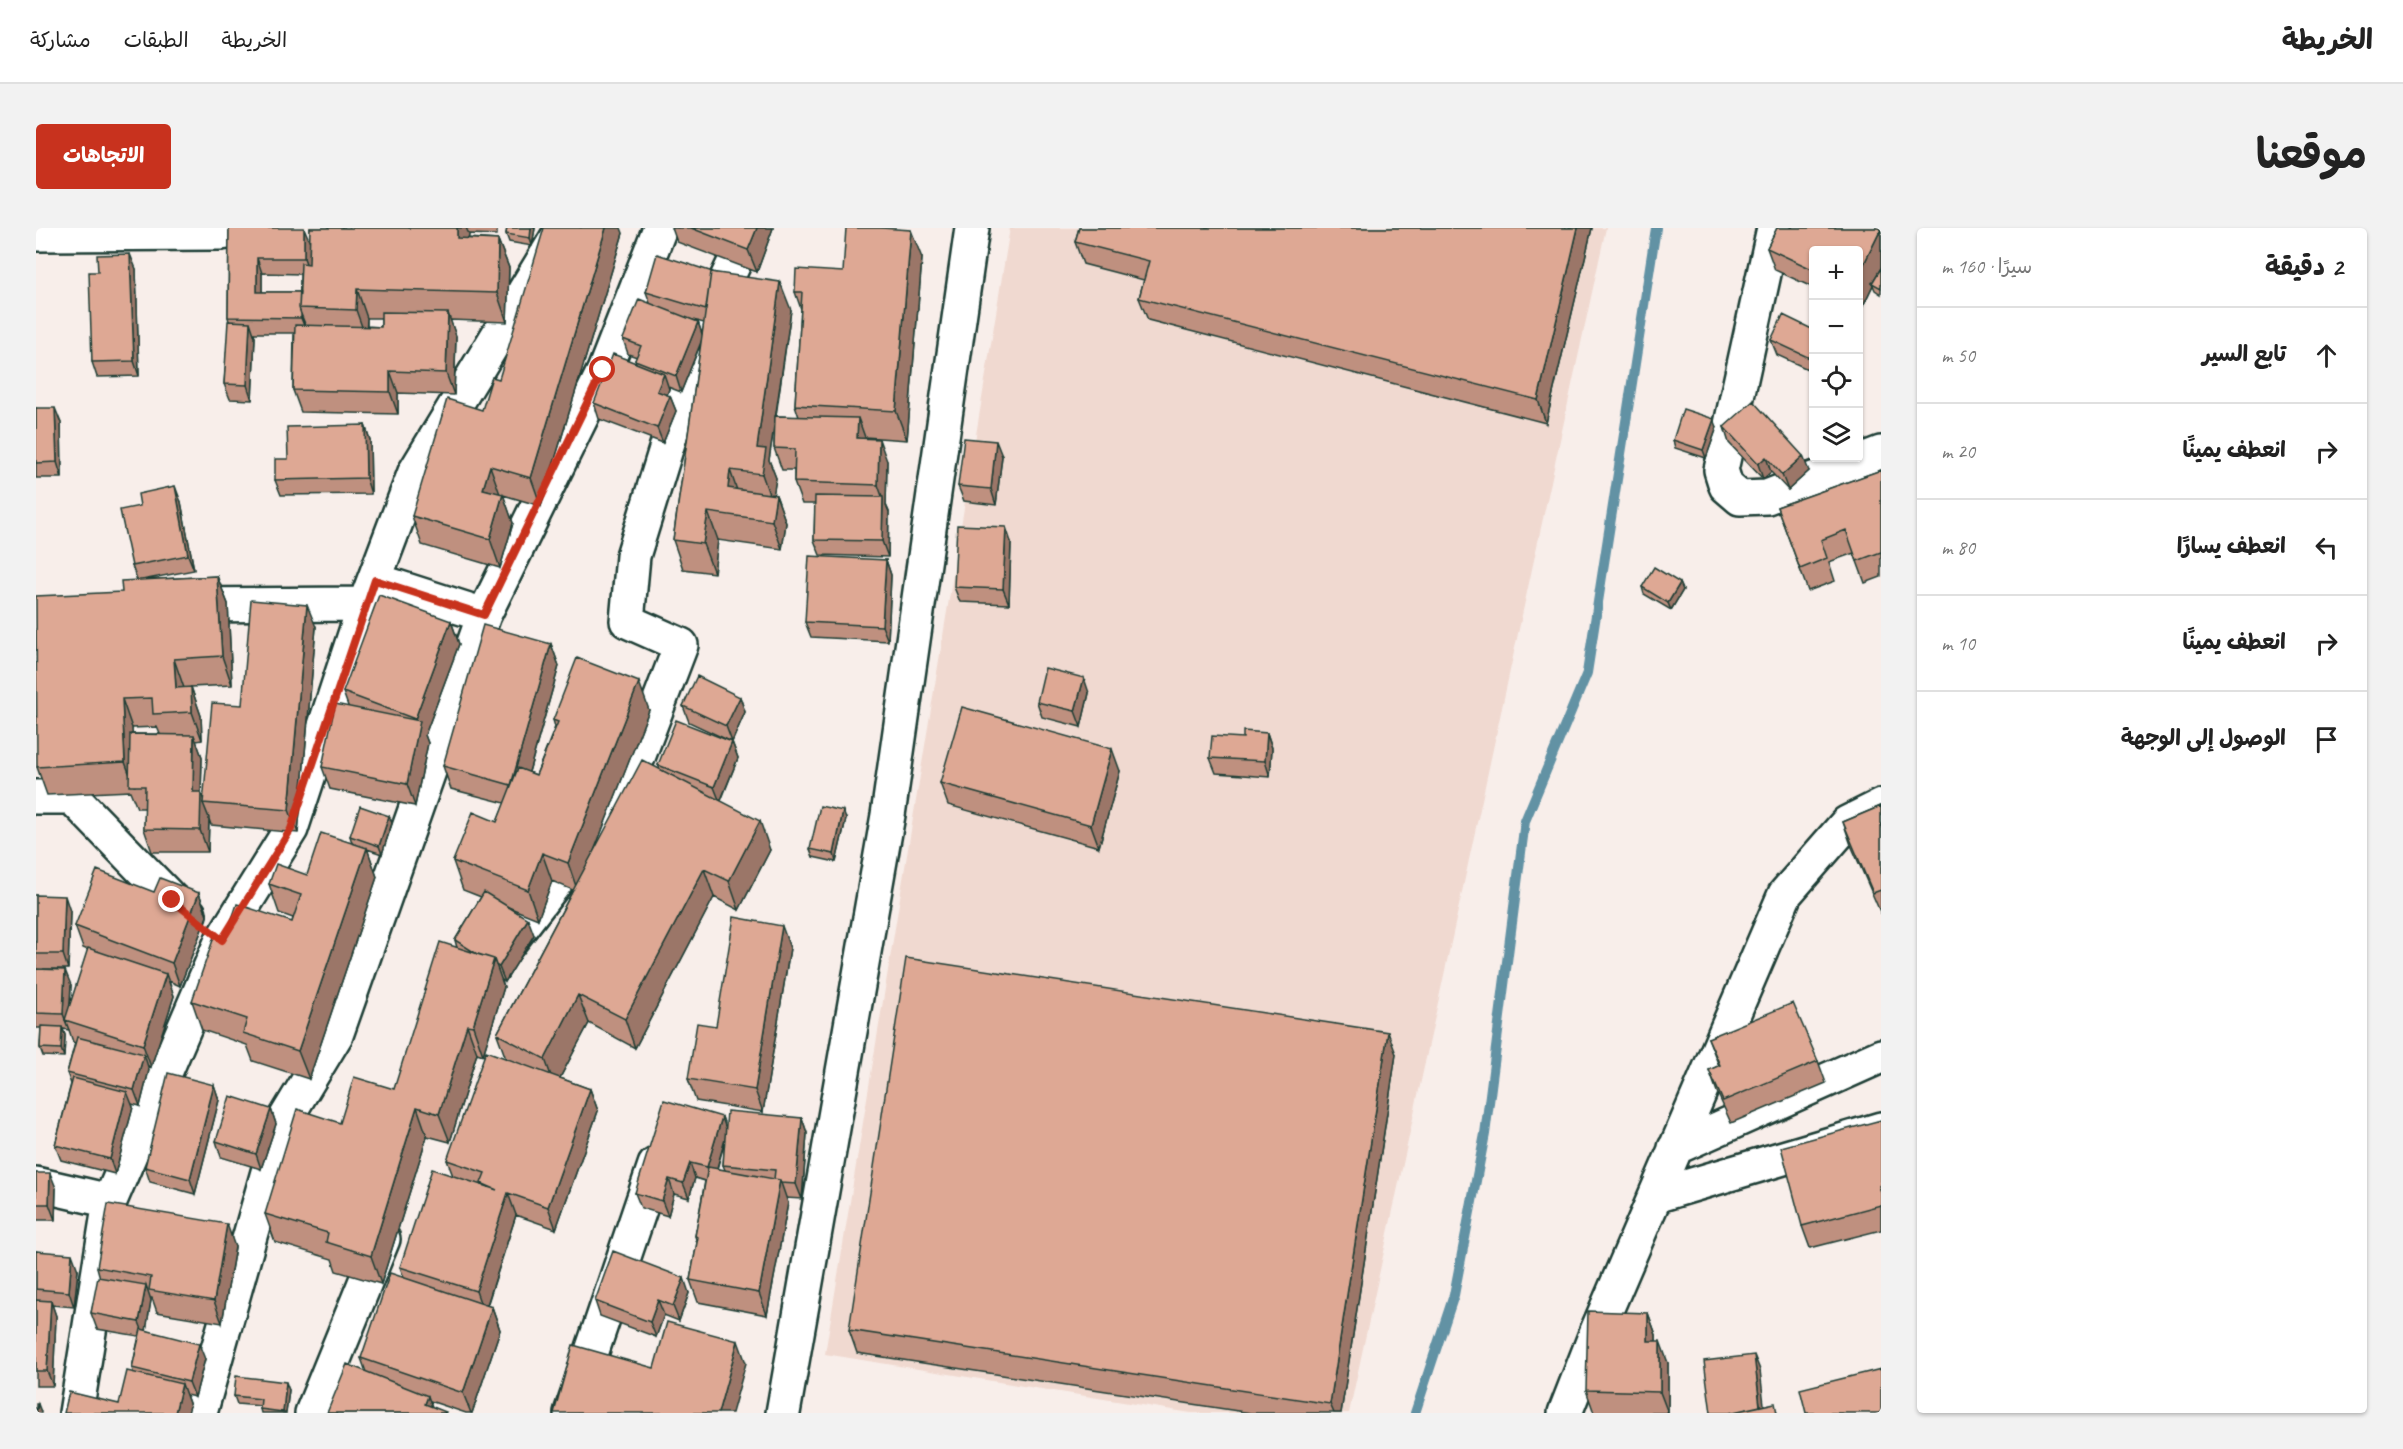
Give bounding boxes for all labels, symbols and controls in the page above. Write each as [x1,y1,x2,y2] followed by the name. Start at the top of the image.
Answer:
[2282,22,2373,57] text: الخريطة
[30,27,91,53] text: مشاركة
[124,27,189,53] text: الطبقات
[222,27,287,53] text: الخريطة
[36,124,171,189] button: الاتجاهات
[2256,128,2367,181] text: موقعنا
[1809,246,1863,462] map controls
[1809,246,1863,300] button: +
[2265,250,2343,283] text: 2 دقيقة
[1941,254,2032,279] text: سيرًا · 160 m
[1809,300,1863,354] button: −
[2310,339,2343,372] icon: ahead
[2202,340,2286,368] text: تابع السير
[1941,343,1975,368] text: 50 m
[1809,354,1863,408] button: locate
[589,356,615,382] route start
[1809,408,1863,462] button: layers
[2310,435,2343,468] icon: right
[2182,436,2286,464] text: انعطف يمينًا
[1941,439,1975,464] text: 20 m
[2310,531,2343,564] icon: left
[2177,532,2286,560] text: انعطف يسارًا
[1941,535,1975,560] text: 80 m
[2310,627,2343,660] icon: right
[2182,628,2286,656] text: انعطف يمينًا
[1941,631,1975,656] text: 10 m
[2310,723,2343,756] icon: arrive
[2121,724,2286,752] text: الوصول إلى الوجهة
[158,886,184,912] route end

